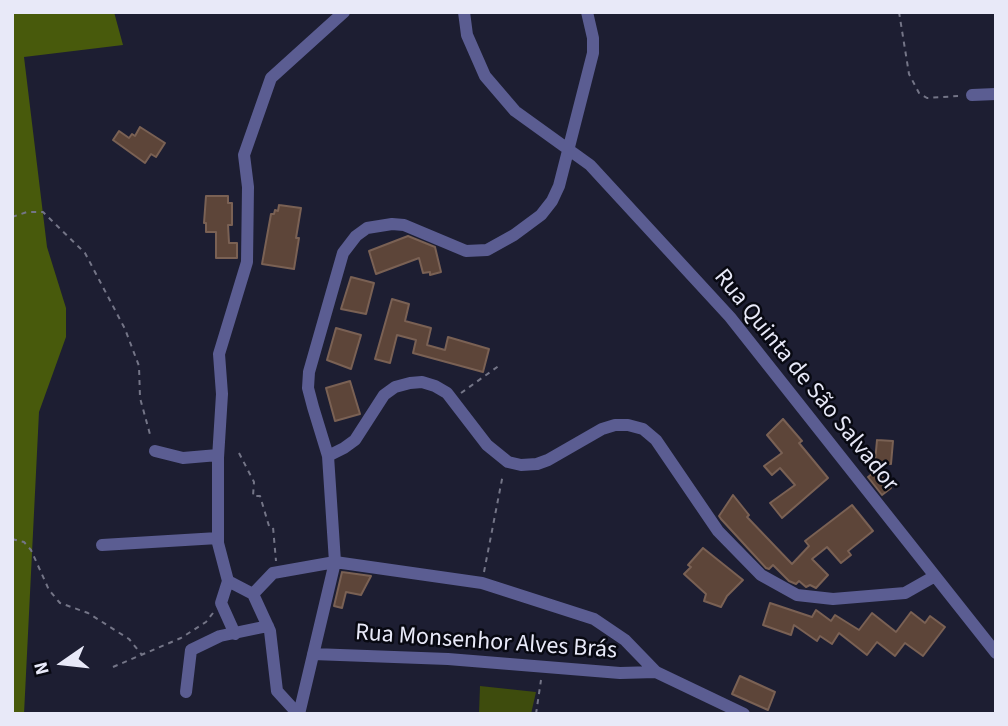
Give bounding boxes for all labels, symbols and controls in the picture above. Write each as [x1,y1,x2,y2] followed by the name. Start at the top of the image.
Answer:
[707,264,903,498] street label: Rua Quinta de São Salvador
[354,619,618,667] street label: Rua Monsenhor Alves Brás
[28,628,98,698] north arrow
[28,659,57,678] text: N

